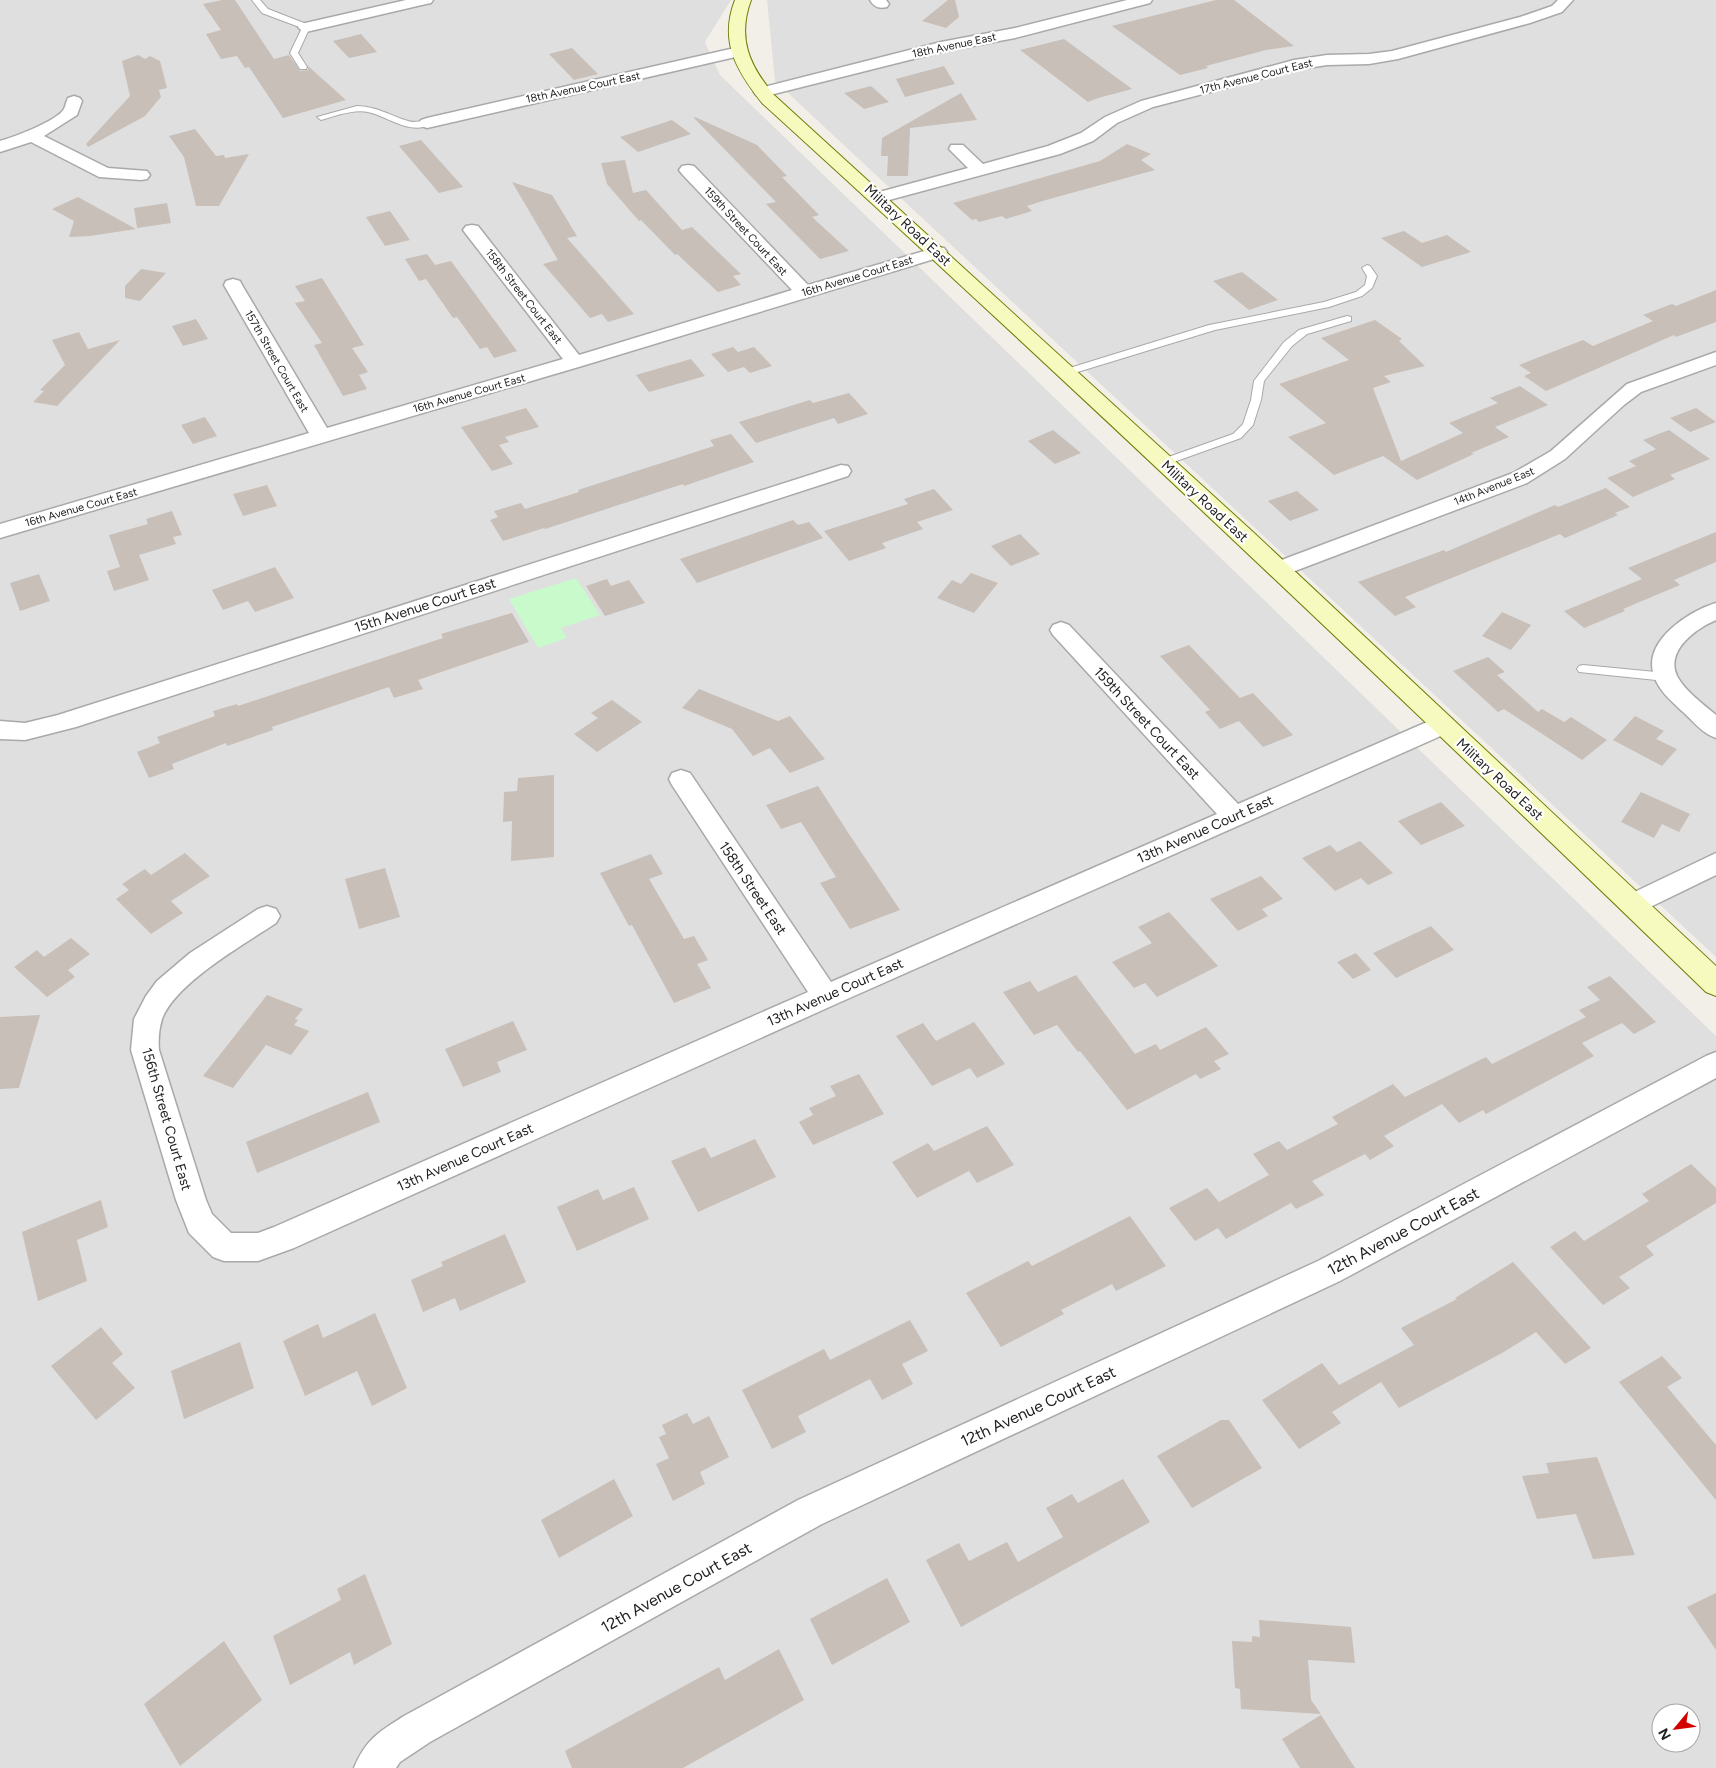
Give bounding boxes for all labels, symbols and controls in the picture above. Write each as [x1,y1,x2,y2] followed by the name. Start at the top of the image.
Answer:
[911,30,997,61] street label: 18th Avenue East
[1198,56,1314,97] street label: 17th Avenue Court East
[525,69,642,106] street label: 18th Avenue Court East
[861,181,955,270] street label: Military Road East
[701,184,790,278] street label: 159th Street Court East
[483,246,565,346] street label: 158th Street Court East
[800,253,915,300] street label: 16th Avenue Court East
[242,308,311,415] street label: 157th Street Court East
[412,371,527,416] street label: 16th Avenue Court East
[1158,457,1252,546] street label: Military Road East
[1452,464,1536,509] street label: 14th Avenue East
[24,485,139,530] street label: 16th Avenue Court East
[352,575,498,636] street label: 15th Avenue Court East
[1090,664,1203,783] street label: 159th Street Court East
[1453,735,1547,824] street label: Military Road East
[1134,792,1276,867] street label: 13th Avenue Court East
[715,838,790,938] street label: 158th Street East
[764,955,906,1030] street label: 13th Avenue Court East
[138,1046,195,1192] street label: 156th Street Court East
[394,1120,536,1195] street label: 13th Avenue Court East
[1324,1183,1482,1279] street label: 12th Avenue Court East
[958,1362,1119,1451] street label: 12th Avenue Court East
[598,1538,755,1637] street label: 12th Avenue Court East
[1651,1703,1701,1753] north arrow
[1655,1725,1675,1743] text: N

